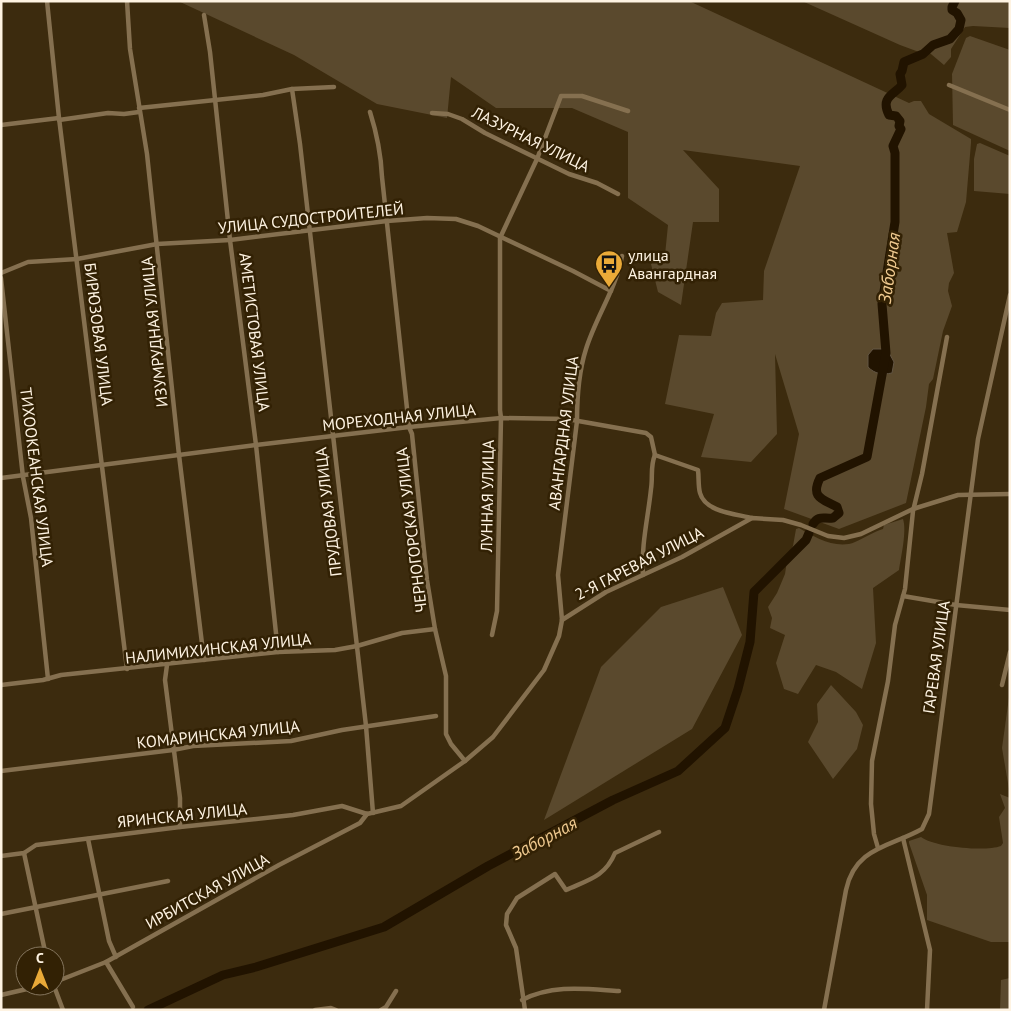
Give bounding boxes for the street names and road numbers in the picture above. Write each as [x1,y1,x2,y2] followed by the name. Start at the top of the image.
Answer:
[468,101,594,176] street label: ЛАЗУРНАЯ УЛИЦА
[217,198,405,238] street label: УЛИЦА СУДОСТРОИТЕЛЕЙ
[235,252,275,413] street label: АМЕТИСТОВАЯ УЛИЦА
[136,255,172,408] street label: ИЗУМРУДНАЯ УЛИЦА
[80,261,118,407] street label: БИРЮЗОВАЯ УЛИЦА
[544,354,582,511] street label: АВАНГАРДНАЯ УЛИЦА
[16,386,58,568] street label: ТИХООКЕАНСКАЯ УЛИЦА
[321,399,477,435] street label: МОРЕХОДНАЯ УЛИЦА
[476,439,498,553] street label: ЛУННАЯ УЛИЦА
[310,446,346,578] street label: ПРУДОВАЯ УЛИЦА
[391,446,431,614] street label: ЧЕРНОГОРСКАЯ УЛИЦА
[571,522,707,604] street label: 2-Я ГАРЕВАЯ УЛИЦА
[918,598,954,715] street label: ГАРЕВАЯ УЛИЦА
[124,628,313,668] street label: НАЛИМИХИНСКАЯ УЛИЦА
[136,715,301,753] street label: КОМАРИНСКАЯ УЛИЦА
[116,798,249,832] street label: ЯРИНСКАЯ УЛИЦА
[142,848,273,933] street label: ИРБИТСКАЯ УЛИЦА

